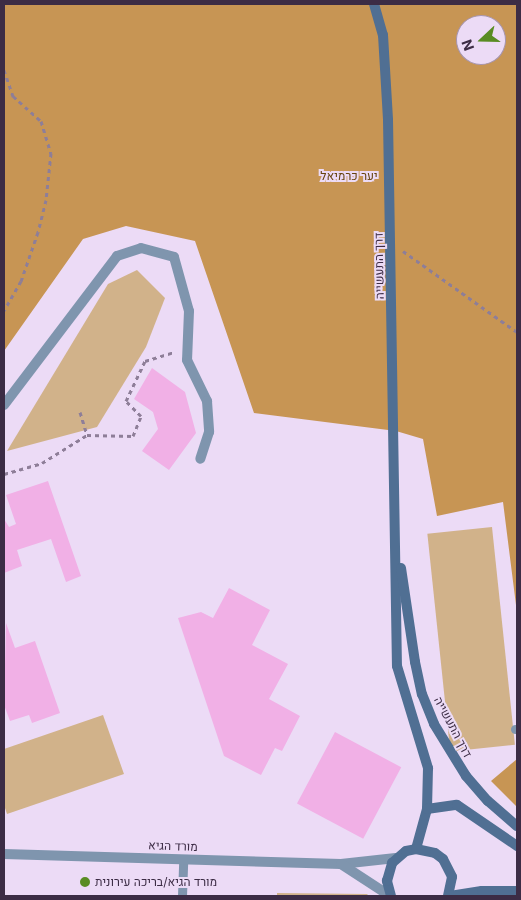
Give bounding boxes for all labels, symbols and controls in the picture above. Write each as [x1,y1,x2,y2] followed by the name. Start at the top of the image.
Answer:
[456,15,506,65] north arrow
[458,37,477,53] text: N
[320,169,378,183] park label: יער כרמיאל
[371,232,387,300] street label: דרך התעשייה
[431,694,475,760] street label: דרך התעשייה
[148,838,198,854] street label: מורד הגיא
[95,875,217,889] place label: מורד הגיא/בריכה עירונית
[79,876,91,888] marker: מורד הגיא/בריכה עירונית

